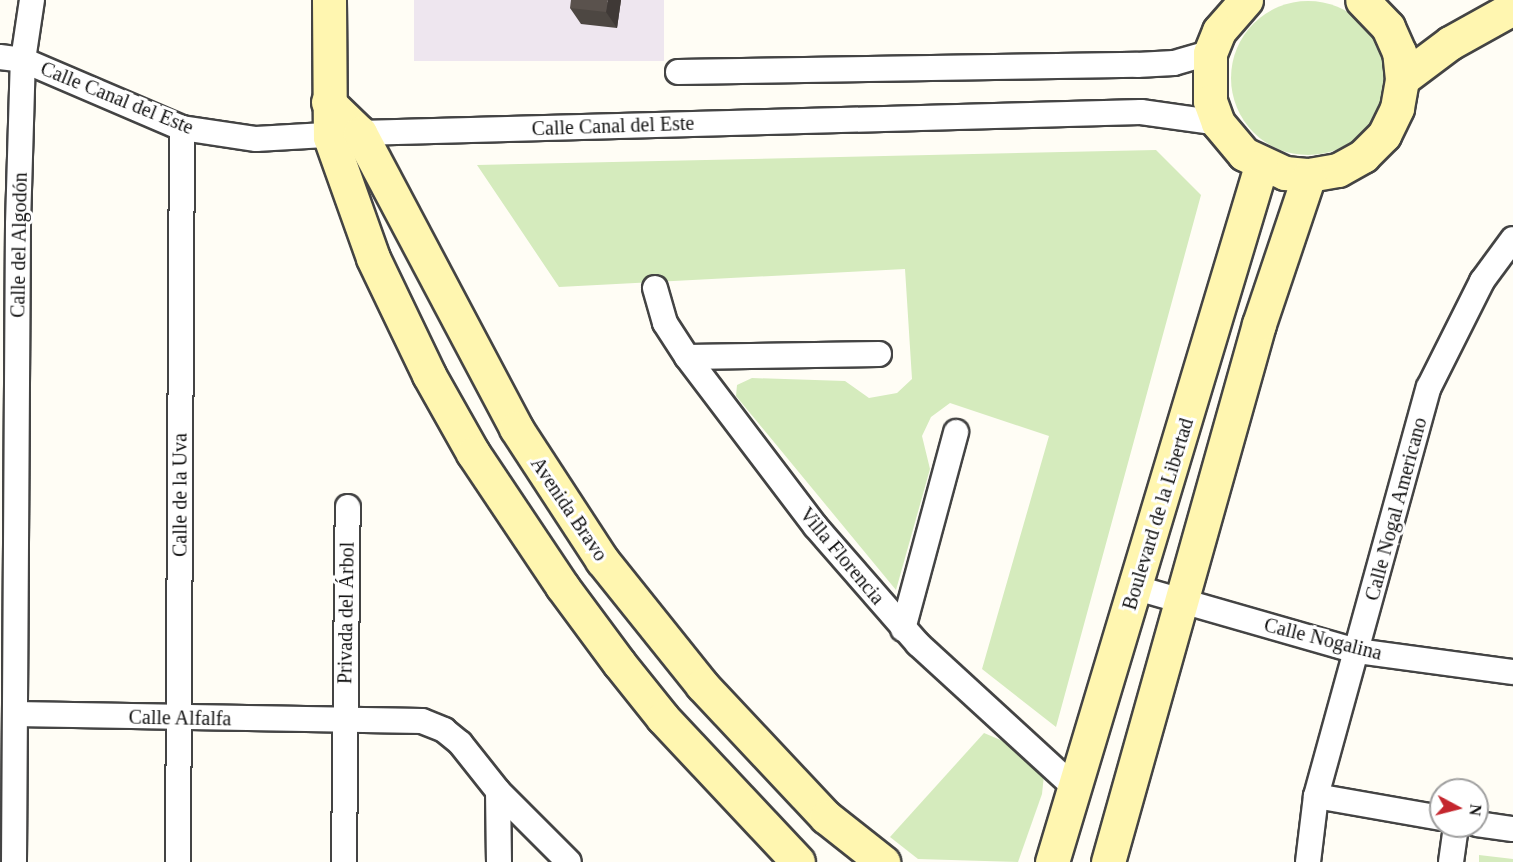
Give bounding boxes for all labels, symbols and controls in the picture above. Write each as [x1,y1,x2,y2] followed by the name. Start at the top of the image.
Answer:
[37,56,197,140] street label: Calle Canal del Este
[531,111,695,141] street label: Calle Canal del Este
[6,171,32,319] street label: Calle del Algodón
[1360,414,1432,604] street label: Calle Nogal Americano
[1117,415,1199,613] street label: Boulevard de la Libertad
[168,433,192,557] street label: Calle de la Uva
[525,452,613,566] street label: Avenida Bravo
[794,503,890,609] street label: Villa Florencia
[333,542,359,684] street label: Privada del Árbol
[1262,613,1384,665] street label: Calle Nogalina
[128,705,232,731] street label: Calle Alfalfa
[1429,778,1489,838] north arrow
[1466,803,1485,817] text: N

